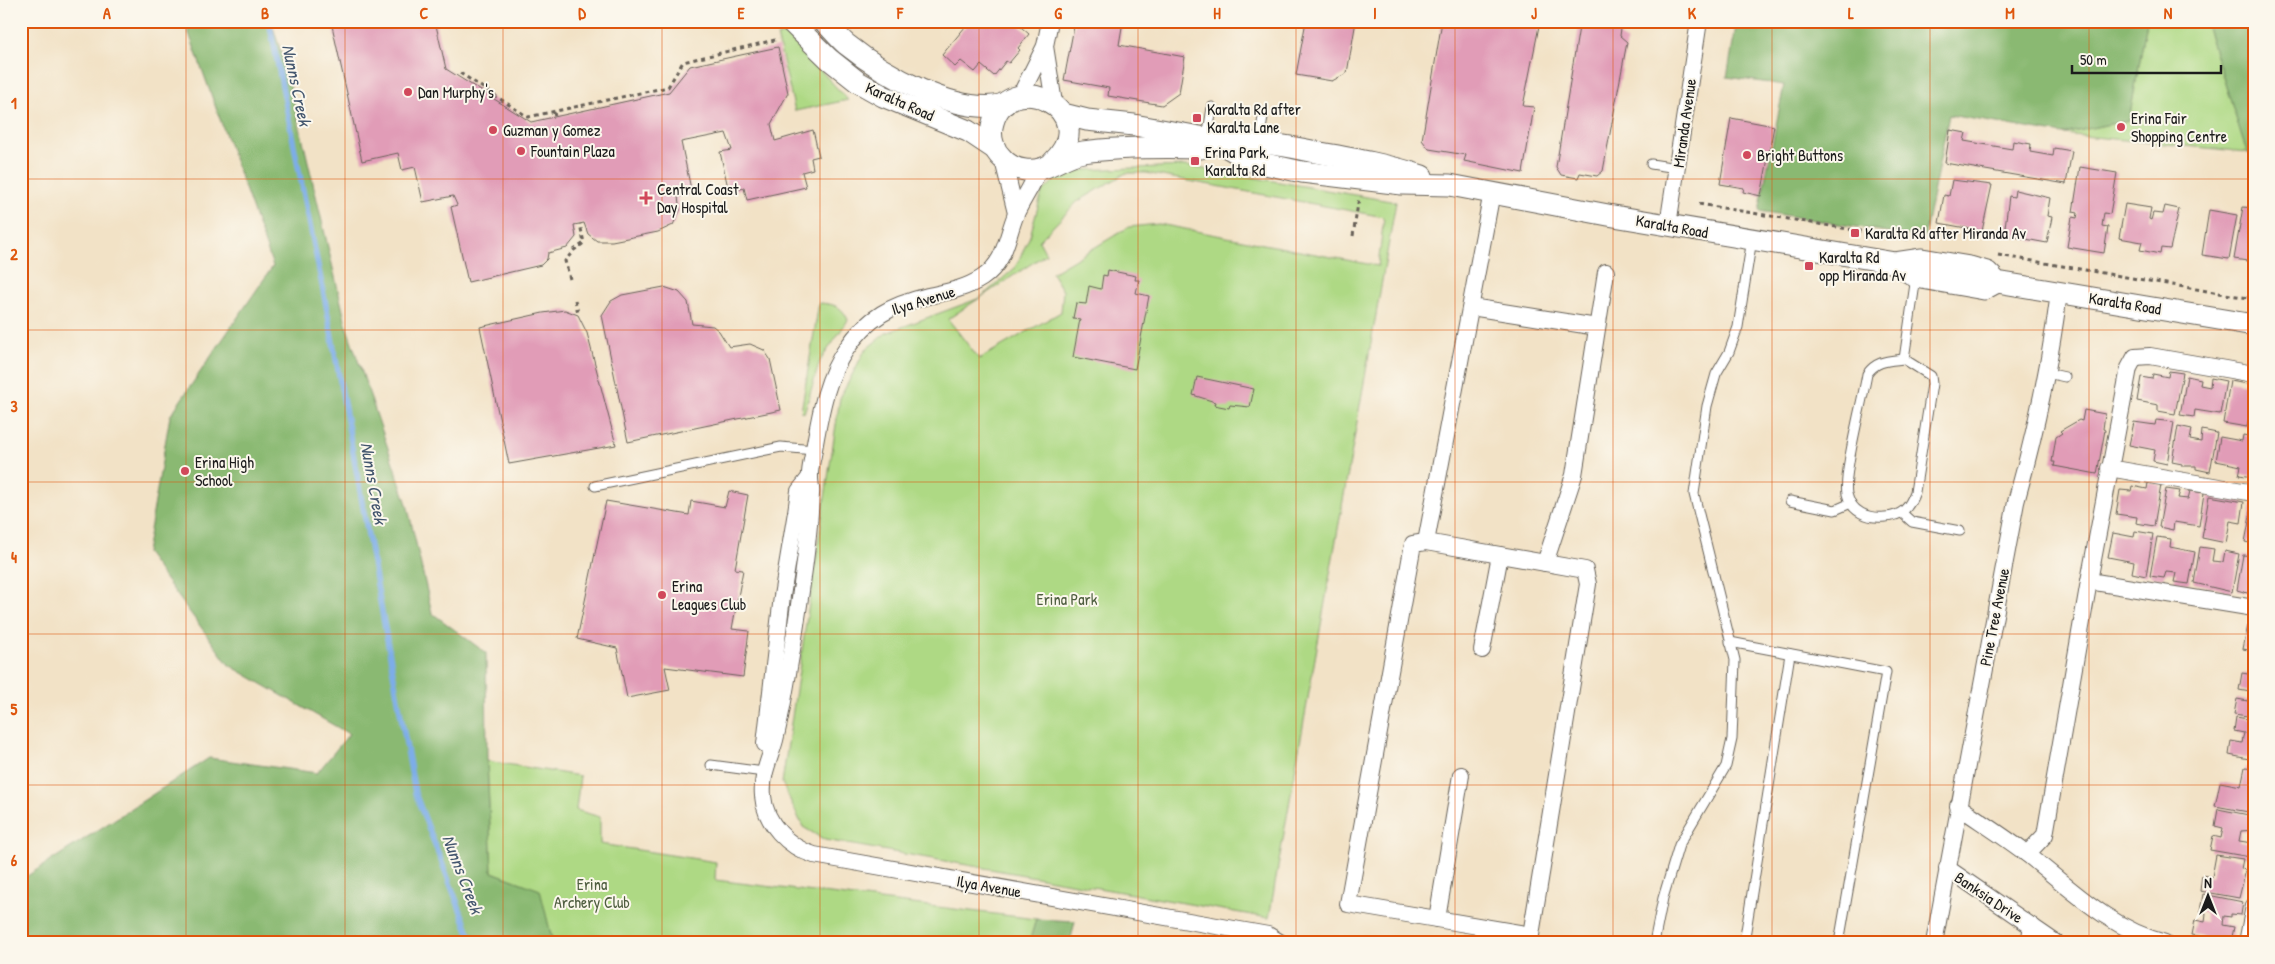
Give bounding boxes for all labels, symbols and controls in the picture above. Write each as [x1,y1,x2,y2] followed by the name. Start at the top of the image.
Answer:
[103,2,111,24] text: A
[261,2,269,24] text: B
[420,2,429,24] text: C
[578,2,586,24] text: D
[737,2,745,24] text: E
[896,2,904,24] text: F
[1054,2,1062,24] text: G
[1213,2,1221,24] text: H
[1373,2,1377,24] text: I
[1531,2,1537,24] text: J
[1688,2,1697,24] text: K
[1848,2,1854,24] text: L
[2005,2,2015,24] text: M
[2164,2,2173,24] text: N
[276,42,318,130] water label: Nunns Creek
[2072,42,2221,74] scale bar
[2080,49,2107,70] text: 50 m
[862,76,938,126] street label: Karalta Road
[1667,77,1701,169] street label: Miranda Avenue
[418,81,494,103] place label: Dan Murphy's
[402,86,414,98] marker: Dan Murphy's
[11,92,17,114] text: 1
[1207,98,1301,138] place label: Karalta Rd after Karalta Lane
[2131,107,2228,147] place label: Erina Fair Shopping Centre
[1191,112,1203,124] marker: Karalta Rd after Karalta Lane
[503,119,601,141] place label: Guzman y Gomez
[2115,121,2127,133] marker: Erina Fair Shopping Centre
[487,124,499,136] marker: Guzman y Gomez
[530,140,615,162] place label: Fountain Plaza
[1205,141,1269,181] place label: Erina Park, Karalta Rd
[1757,144,1843,166] place label: Bright Buttons
[515,145,527,157] marker: Fountain Plaza
[1741,149,1753,161] marker: Bright Buttons
[1189,155,1201,167] marker: Erina Park, Karalta Rd
[657,178,739,218] place label: Central Coast Day Hospital
[639,191,653,205] marker: Central Coast Day Hospital
[1634,209,1710,243] street label: Karalta Road
[1865,222,2026,244] place label: Karalta Rd after Miranda Av
[1849,227,1861,239] marker: Karalta Rd after Miranda Av
[10,243,18,265] text: 2
[1819,246,1907,286] place label: Karalta Rd opp Miranda Av
[1803,260,1815,272] marker: Karalta Rd opp Miranda Av
[889,280,958,320] street label: Ilya Avenue
[2087,286,2163,320] street label: Karalta Road
[10,395,18,417] text: 3
[355,440,394,527] water label: Nunns Creek
[195,451,254,491] place label: Erina High School
[179,465,191,477] marker: Erina High School
[11,546,17,568] text: 4
[1974,566,2014,668] street label: Pine Tree Avenue
[672,575,746,615] place label: Erina Leagues Club
[1037,588,1098,610] park label: Erina Park
[656,589,668,601] marker: Erina Leagues Club
[11,698,18,720] text: 5
[437,831,490,919] water label: Nunns Creek
[11,849,18,871] text: 6
[1950,866,2028,928] street label: Banksia Drive
[955,869,1024,903] street label: Ilya Avenue
[2182,872,2232,922] north arrow
[554,873,630,913] park label: Erina Archery Club
[2204,873,2212,892] text: N

